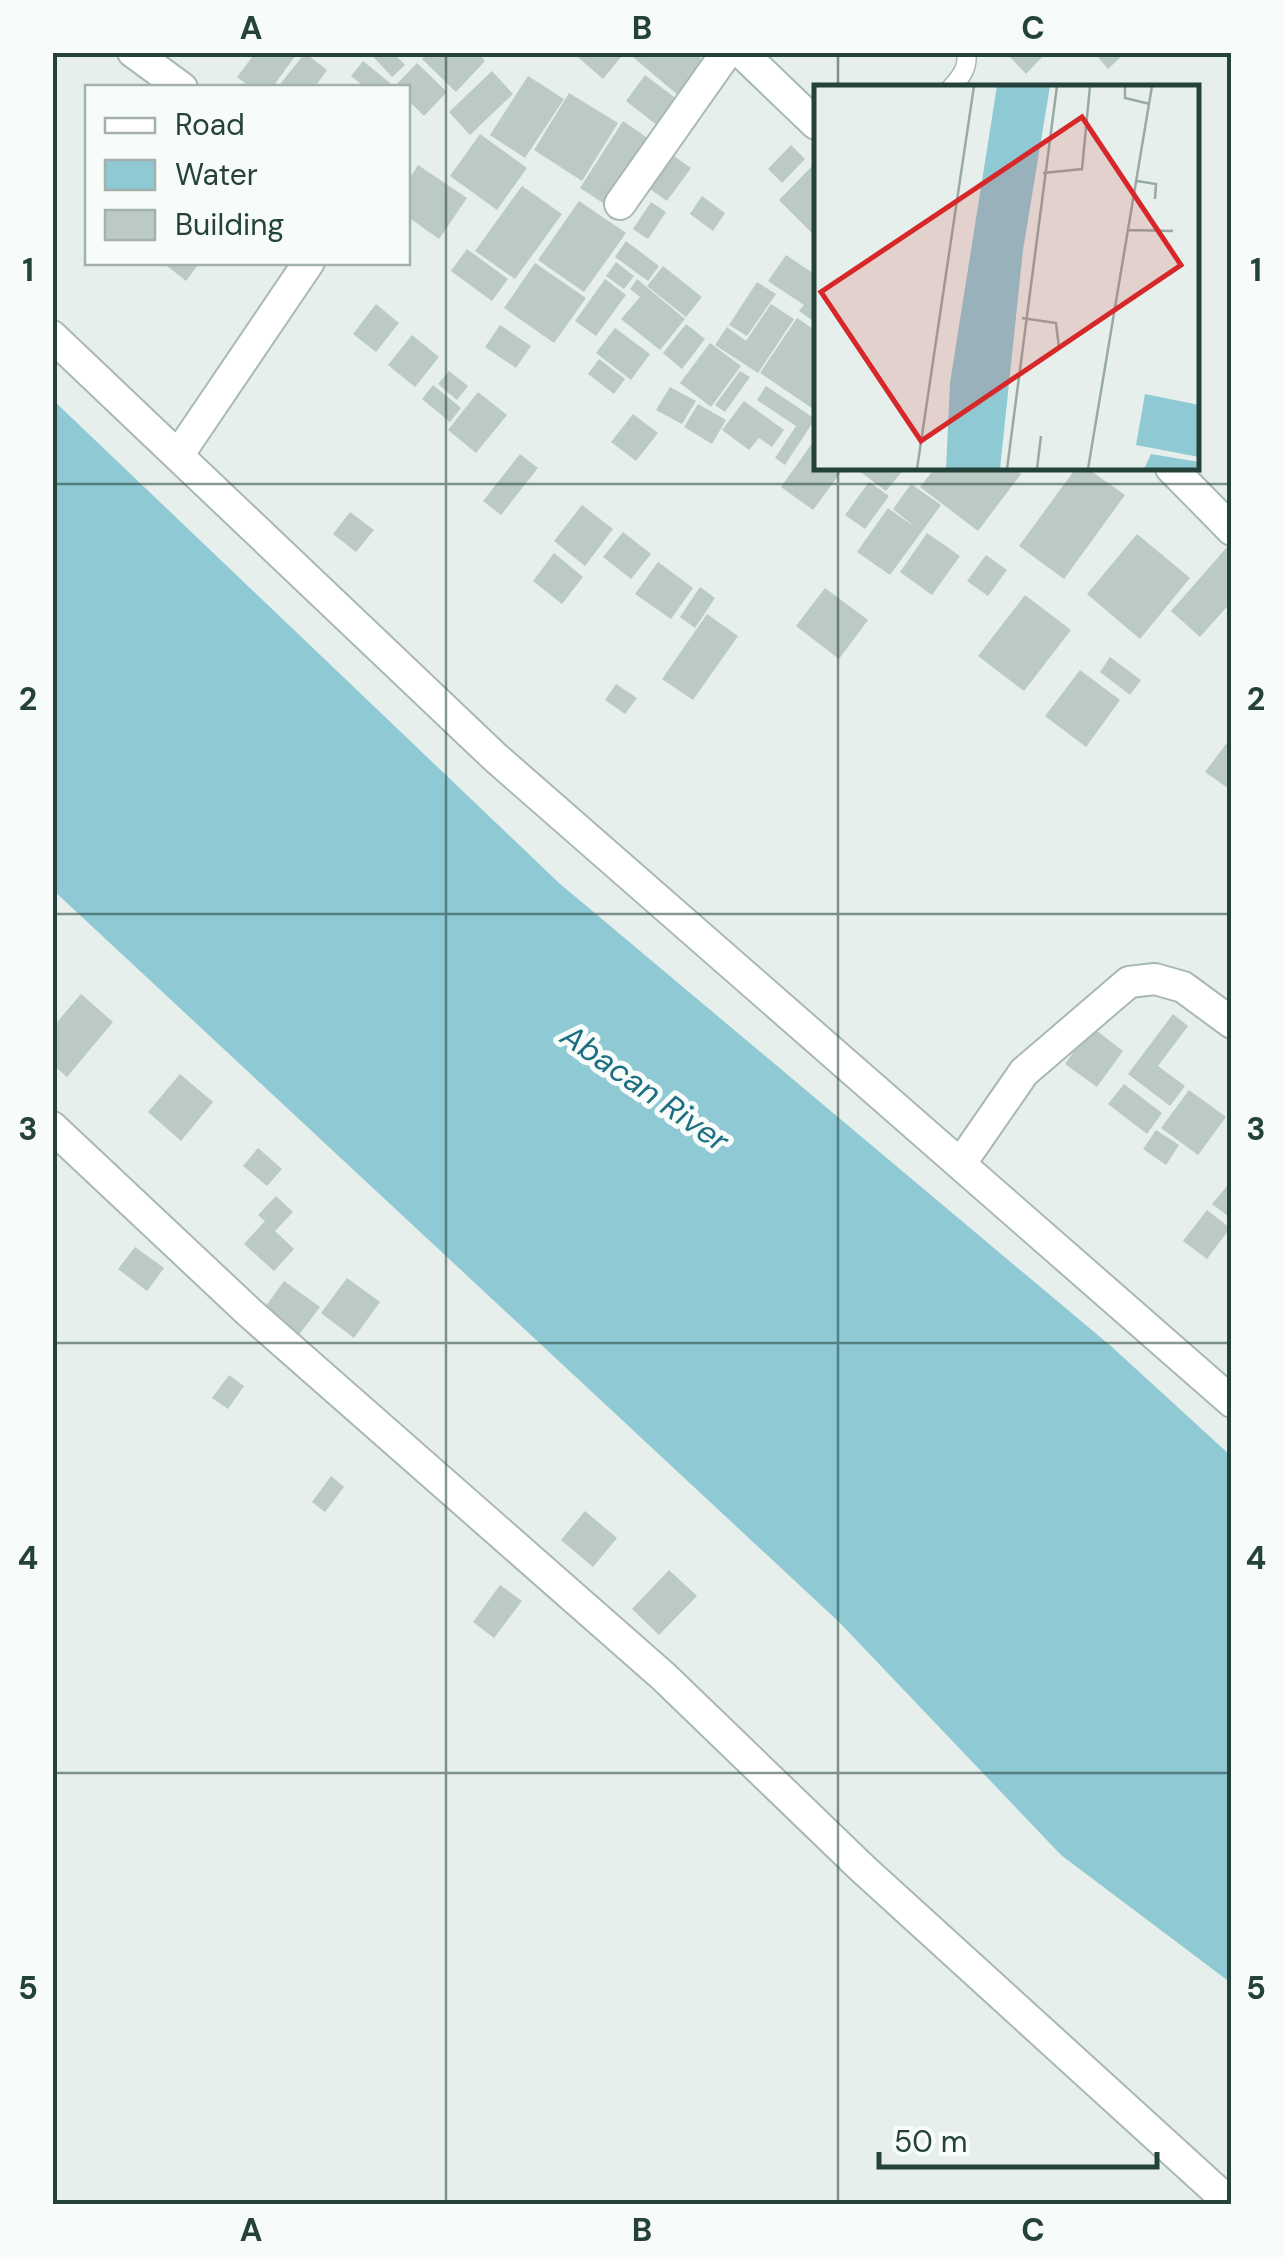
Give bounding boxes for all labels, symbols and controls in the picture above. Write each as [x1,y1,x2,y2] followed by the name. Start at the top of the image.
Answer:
[240,7,262,49] text: A
[632,7,652,49] text: B
[1021,7,1045,49] text: C
[85,85,410,265] legend
[814,85,1199,470] inset map
[175,105,245,144] text: Road
[175,155,258,194] text: Water
[175,205,284,244] text: Building
[22,249,34,291] text: 1
[1250,249,1262,291] text: 1
[19,678,37,720] text: 2
[1247,678,1265,720] text: 2
[552,1014,738,1162] water label: Abacan River
[18,1108,38,1150] text: 3
[1246,1108,1266,1150] text: 3
[18,1537,38,1579] text: 4
[1246,1537,1266,1579] text: 4
[18,1967,38,2009] text: 5
[1246,1967,1266,2009] text: 5
[879,2107,1156,2169] scale bar
[894,2122,968,2161] text: 50 m
[240,2209,262,2251] text: A
[632,2209,652,2251] text: B
[1021,2209,1045,2251] text: C

